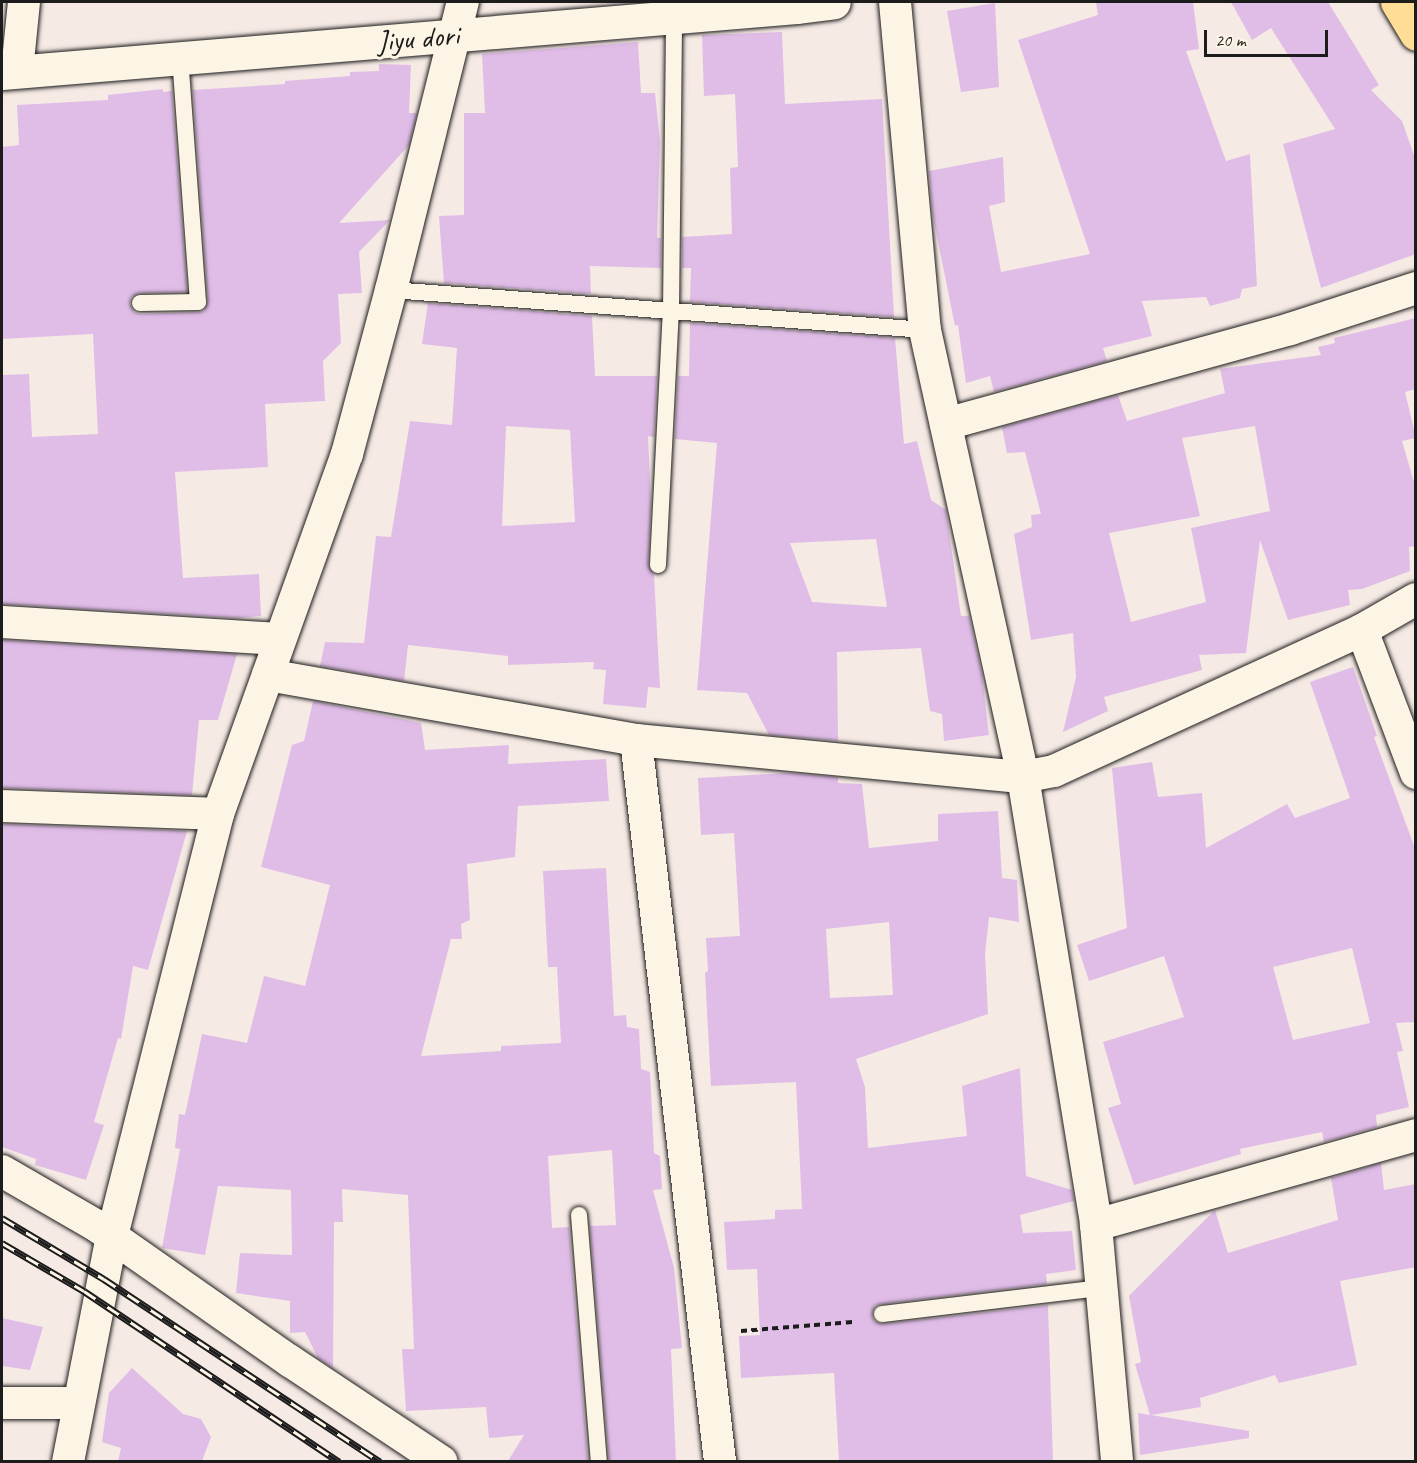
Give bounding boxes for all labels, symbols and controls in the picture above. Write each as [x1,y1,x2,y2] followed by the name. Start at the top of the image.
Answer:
[375,16,461,60] street label: Jiyu dori
[1207,18,1332,56] scale bar
[1215,29,1246,51] text: 20 m

